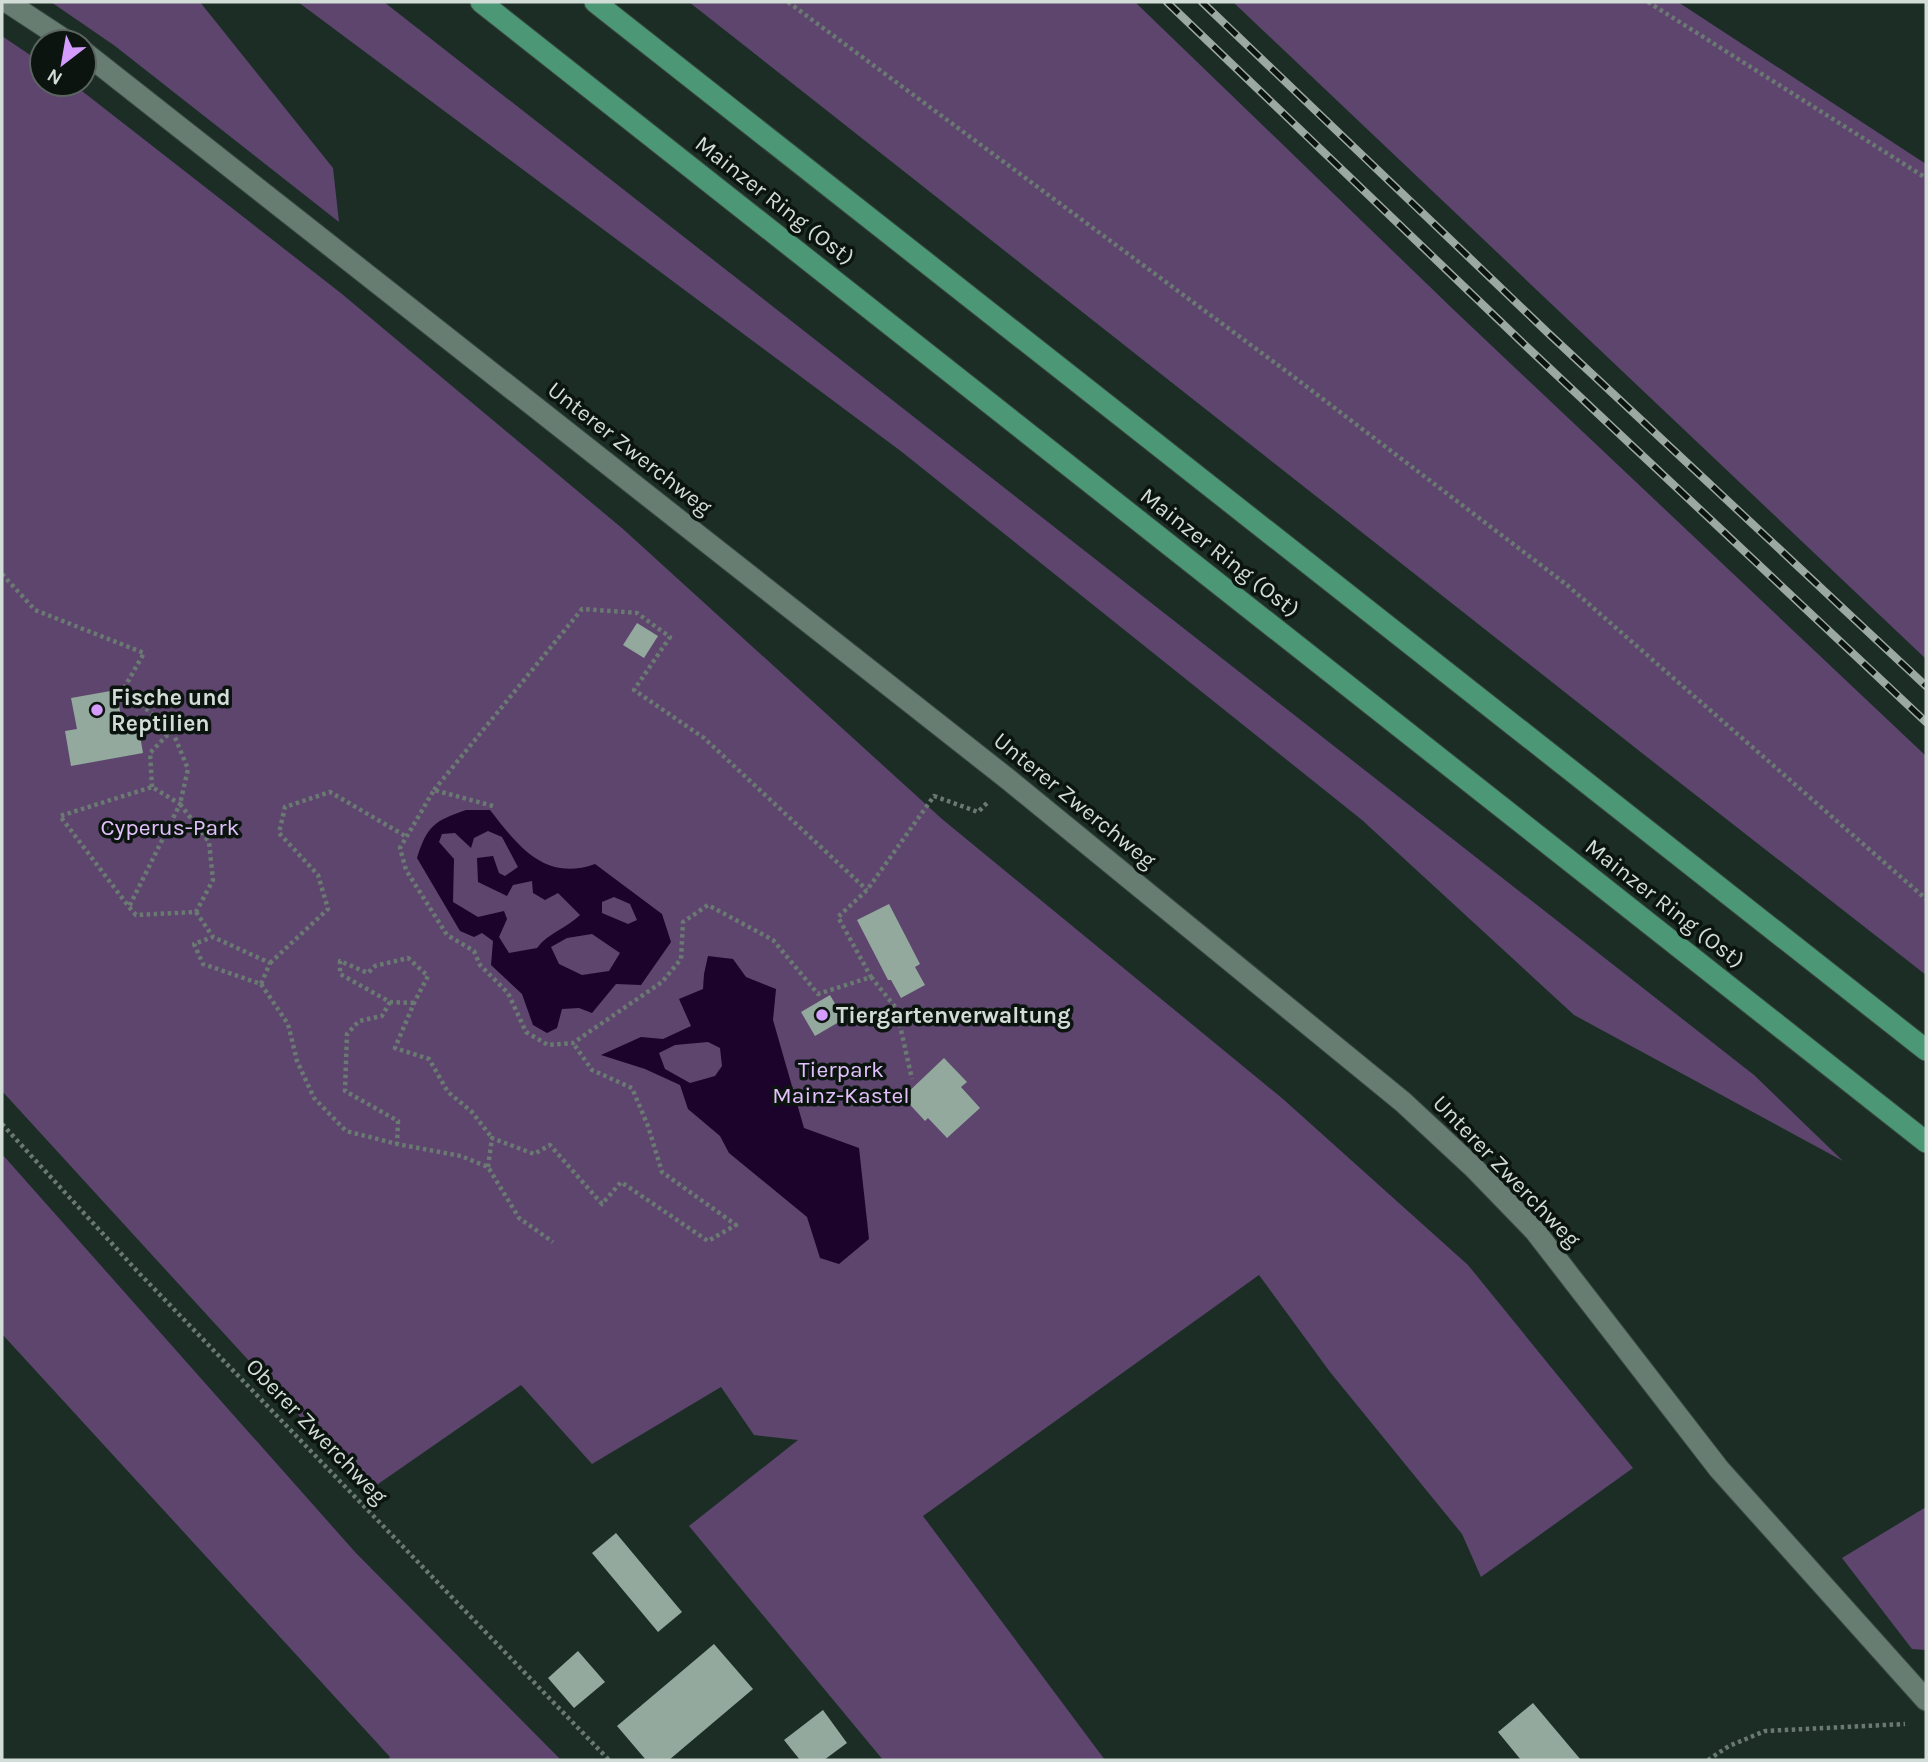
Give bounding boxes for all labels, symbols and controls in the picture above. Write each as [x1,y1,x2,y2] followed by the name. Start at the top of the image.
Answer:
[28,28,98,98] north arrow
[43,64,66,90] text: N
[690,130,860,271] street label: Mainzer Ring (Ost)
[542,376,717,521] street label: Unterer Zwerchweg
[1135,482,1305,623] street label: Mainzer Ring (Ost)
[111,684,231,737] place label: Fische und Reptilien
[89,702,105,718] marker: Fische und Reptilien
[988,727,1161,874] street label: Unterer Zwerchweg
[100,814,240,841] park label: Cyperus-Park
[1580,833,1750,974] street label: Mainzer Ring (Ost)
[836,1002,1071,1029] place label: Tiergartenverwaltung
[814,1007,830,1023] marker: Tiergartenverwaltung
[772,1056,910,1109] park label: Tierpark Mainz-Kastel
[1427,1090,1586,1253] street label: Unterer Zwerchweg
[240,1353,393,1510] street label: Oberer Zwerchweg

